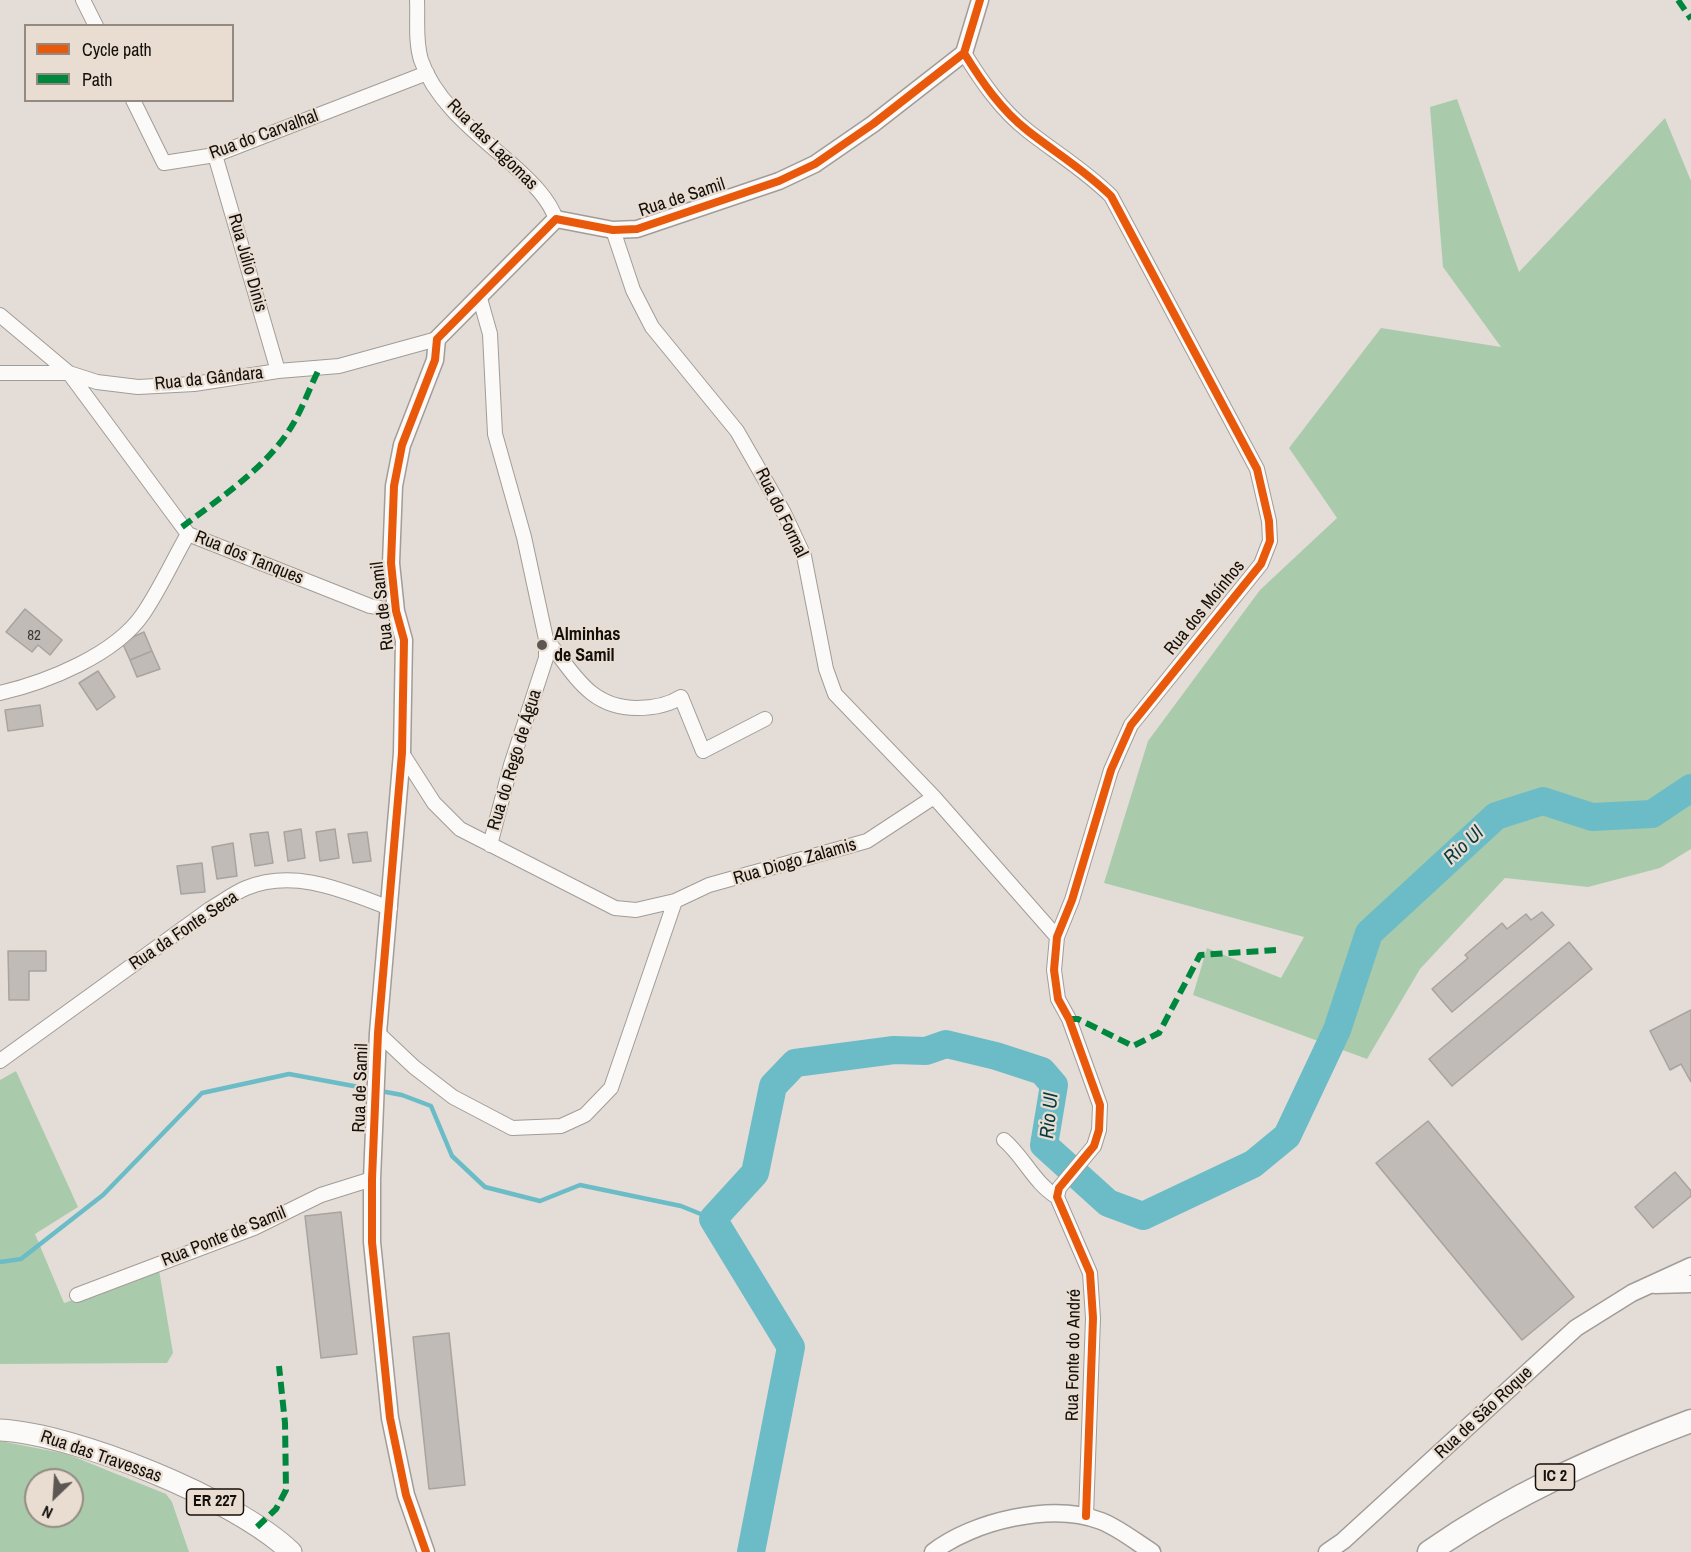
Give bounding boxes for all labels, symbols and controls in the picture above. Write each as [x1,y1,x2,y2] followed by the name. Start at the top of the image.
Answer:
[24,24,234,102] legend
[82,37,152,62] text: Cycle path
[82,67,112,92] text: Path
[442,95,542,195] street label: Rua das Lagomas
[207,105,321,165] street label: Rua do Carvalhal
[636,174,728,222] street label: Rua de Samil
[223,212,271,314] street label: Rua Júlio Dinis
[154,363,264,395] street label: Rua da Gândara
[750,465,812,561] street label: Rua do Formal
[192,526,306,590] street label: Rua dos Tanques
[1160,556,1250,660] street label: Rua dos Moínhos
[367,560,399,652] street label: Rua de Samil
[554,624,620,666] place label: Alminhas de Samil
[27,627,41,645] house number: 82
[535,638,549,652] marker: Alminhas de Samil
[483,687,547,833] street label: Rua do Rego de Água
[1439,822,1489,870] water label: Rio Ul
[731,834,859,890] street label: Rua Diogo Zalamis
[126,887,242,975] street label: Rua da Fonte Seca
[349,1043,373,1133] street label: Rua de Samil
[1036,1092,1064,1140] water label: Rio Ul
[159,1202,289,1272] street label: Rua Ponte de Samil
[1062,1289,1086,1421] street label: Rua Fonte do André
[1431,1362,1537,1464] street label: Rua de São Roque
[38,1426,164,1488] street label: Rua das Travessas
[1536,1464,1574,1490] road number: IC 2
[24,1468,84,1528] north arrow
[186,1489,244,1515] road number: ER 227
[38,1501,56,1524] text: N

